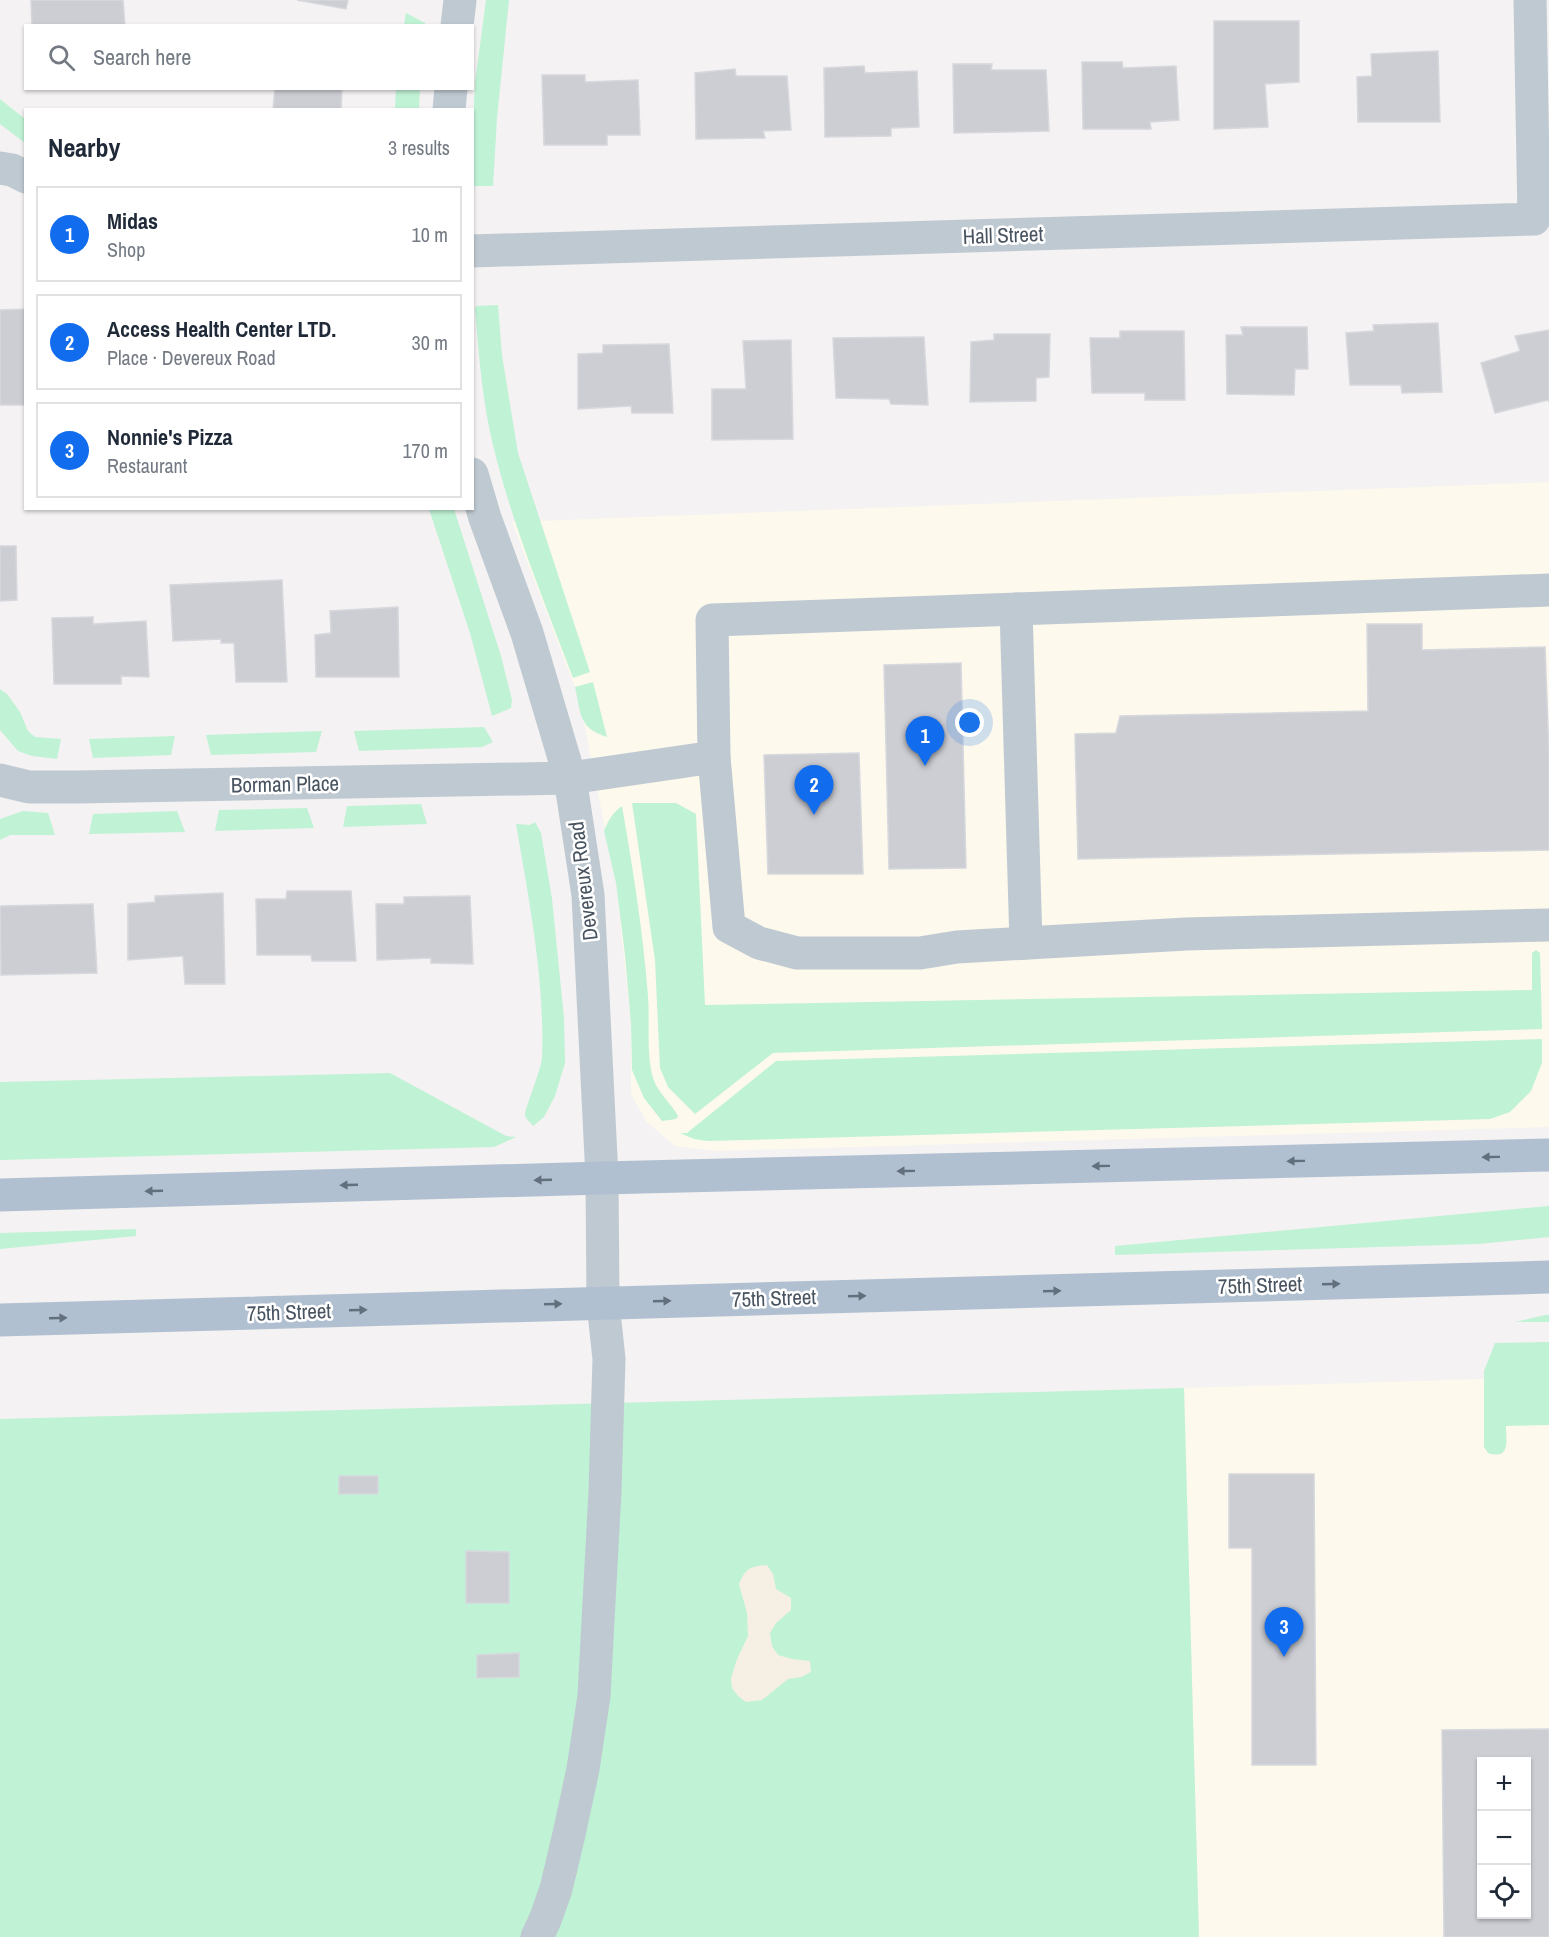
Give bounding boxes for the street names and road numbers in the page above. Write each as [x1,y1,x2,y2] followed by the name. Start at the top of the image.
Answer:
[962,219,1044,251] street label: Hall Street
[231,769,339,799] street label: Borman Place
[561,820,605,942] street label: Devereux Road
[1217,1269,1303,1301] street label: 75th Street
[731,1282,817,1314] street label: 75th Street
[246,1296,332,1328] street label: 75th Street

